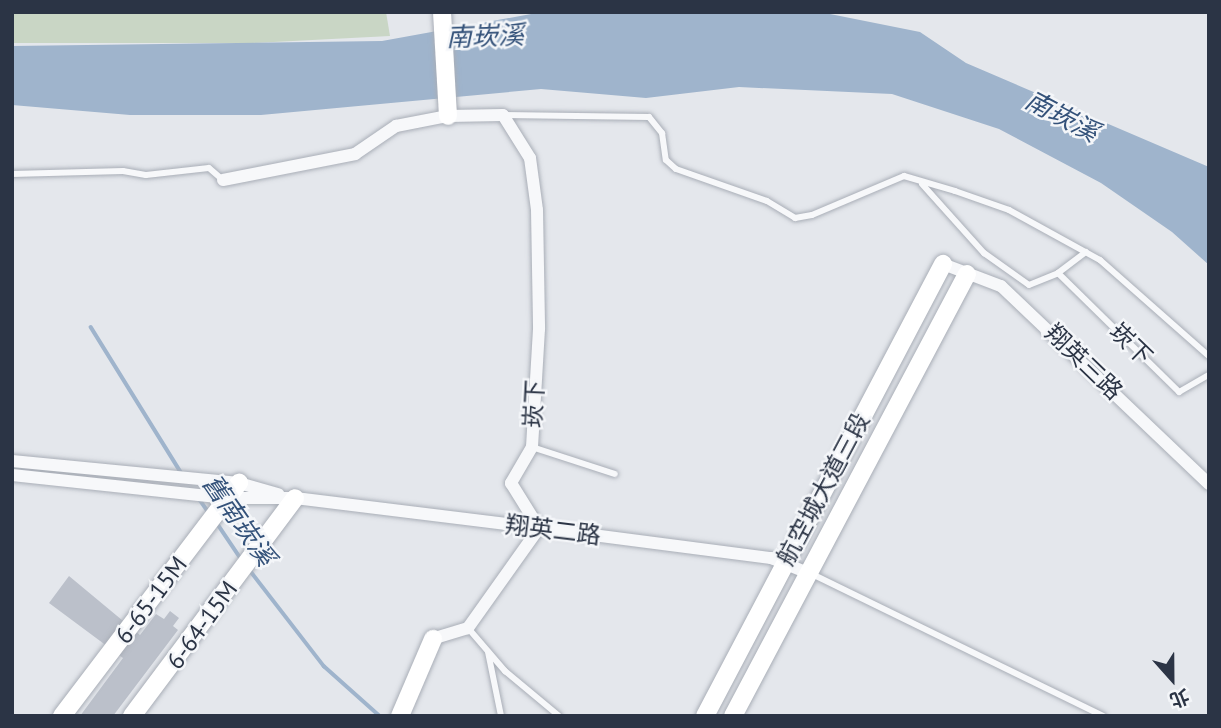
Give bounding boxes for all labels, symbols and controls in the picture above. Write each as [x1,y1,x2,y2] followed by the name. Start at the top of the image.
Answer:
[445,19,525,53] water label: 南崁溪
[1020,84,1104,148] water label: 南崁溪
[1104,317,1158,371] street label: 崁下
[1039,318,1129,406] street label: 翔英三路
[518,379,550,429] street label: 崁下
[771,408,875,570] street label: 航空城大道三段
[196,468,282,572] water label: 舊南崁溪
[504,510,602,550] street label: 翔英二路
[109,551,193,649] street label: 6-65-15M
[160,575,244,675] street label: 6-64-15M
[1137,644,1207,714] north arrow
[1166,684,1193,713] text: 北

